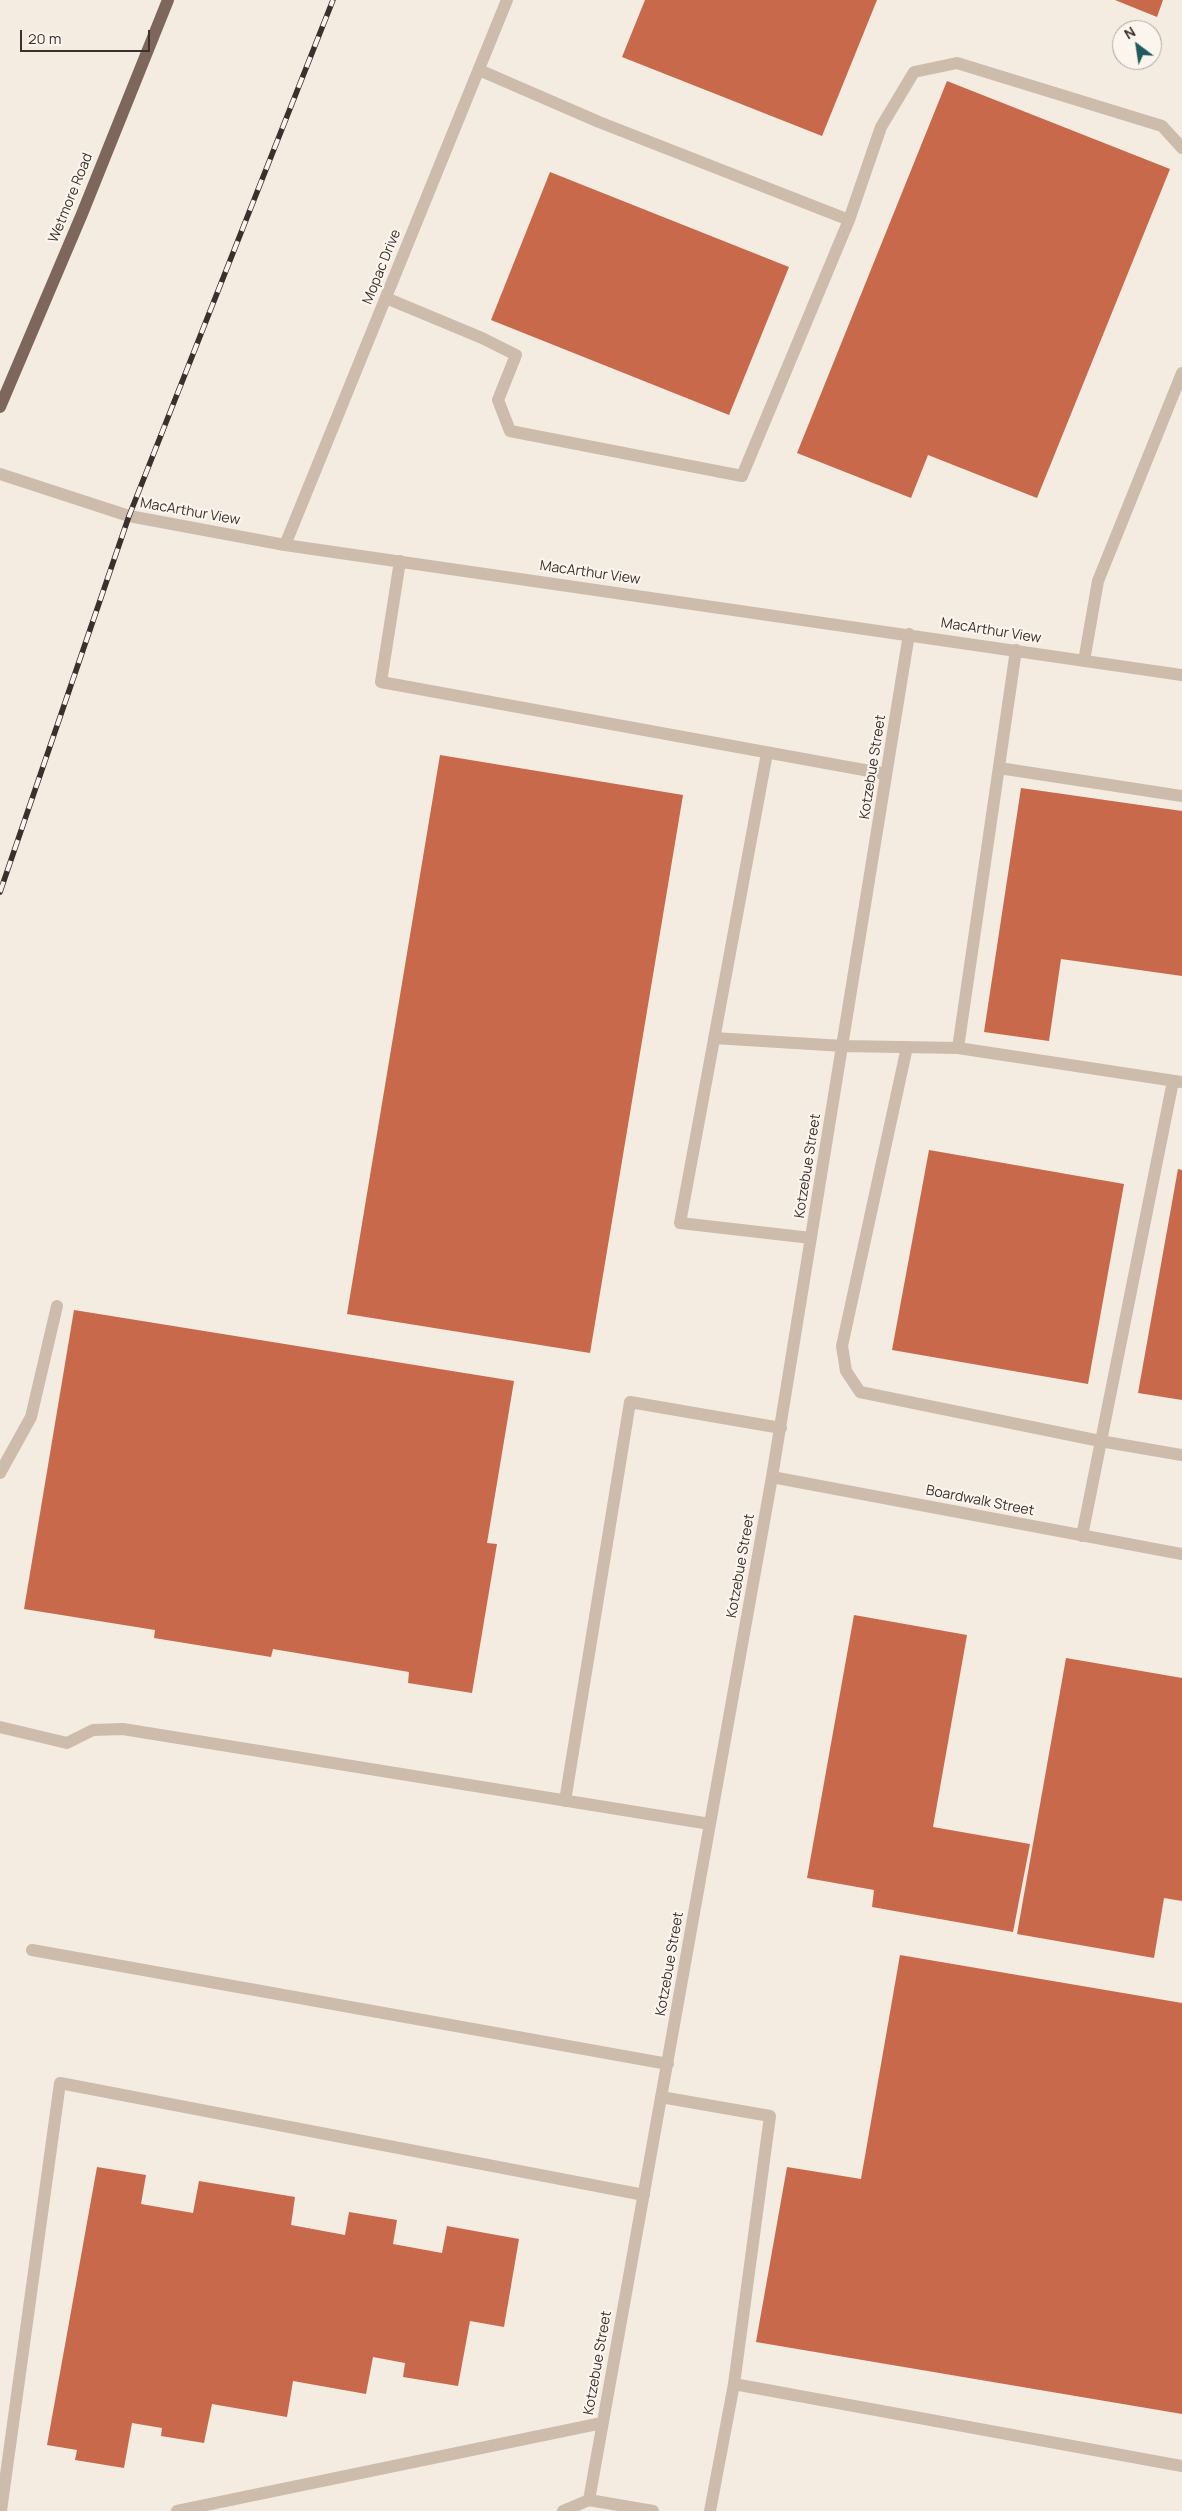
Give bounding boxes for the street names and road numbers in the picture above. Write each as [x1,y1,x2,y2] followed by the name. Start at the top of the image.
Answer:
[45,151,97,245] street label: Wetmore Road
[359,227,405,307] street label: Mopac Drive
[139,495,241,529] street label: MacArthur View
[539,558,641,588] street label: MacArthur View
[940,615,1042,647] street label: MacArthur View
[856,714,890,820] street label: Kotzebue Street
[791,1113,825,1219] street label: Kotzebue Street
[924,1482,1036,1520] street label: Boardwalk Street
[724,1513,758,1619] street label: Kotzebue Street
[653,1911,687,2017] street label: Kotzebue Street
[581,2310,615,2416] street label: Kotzebue Street

